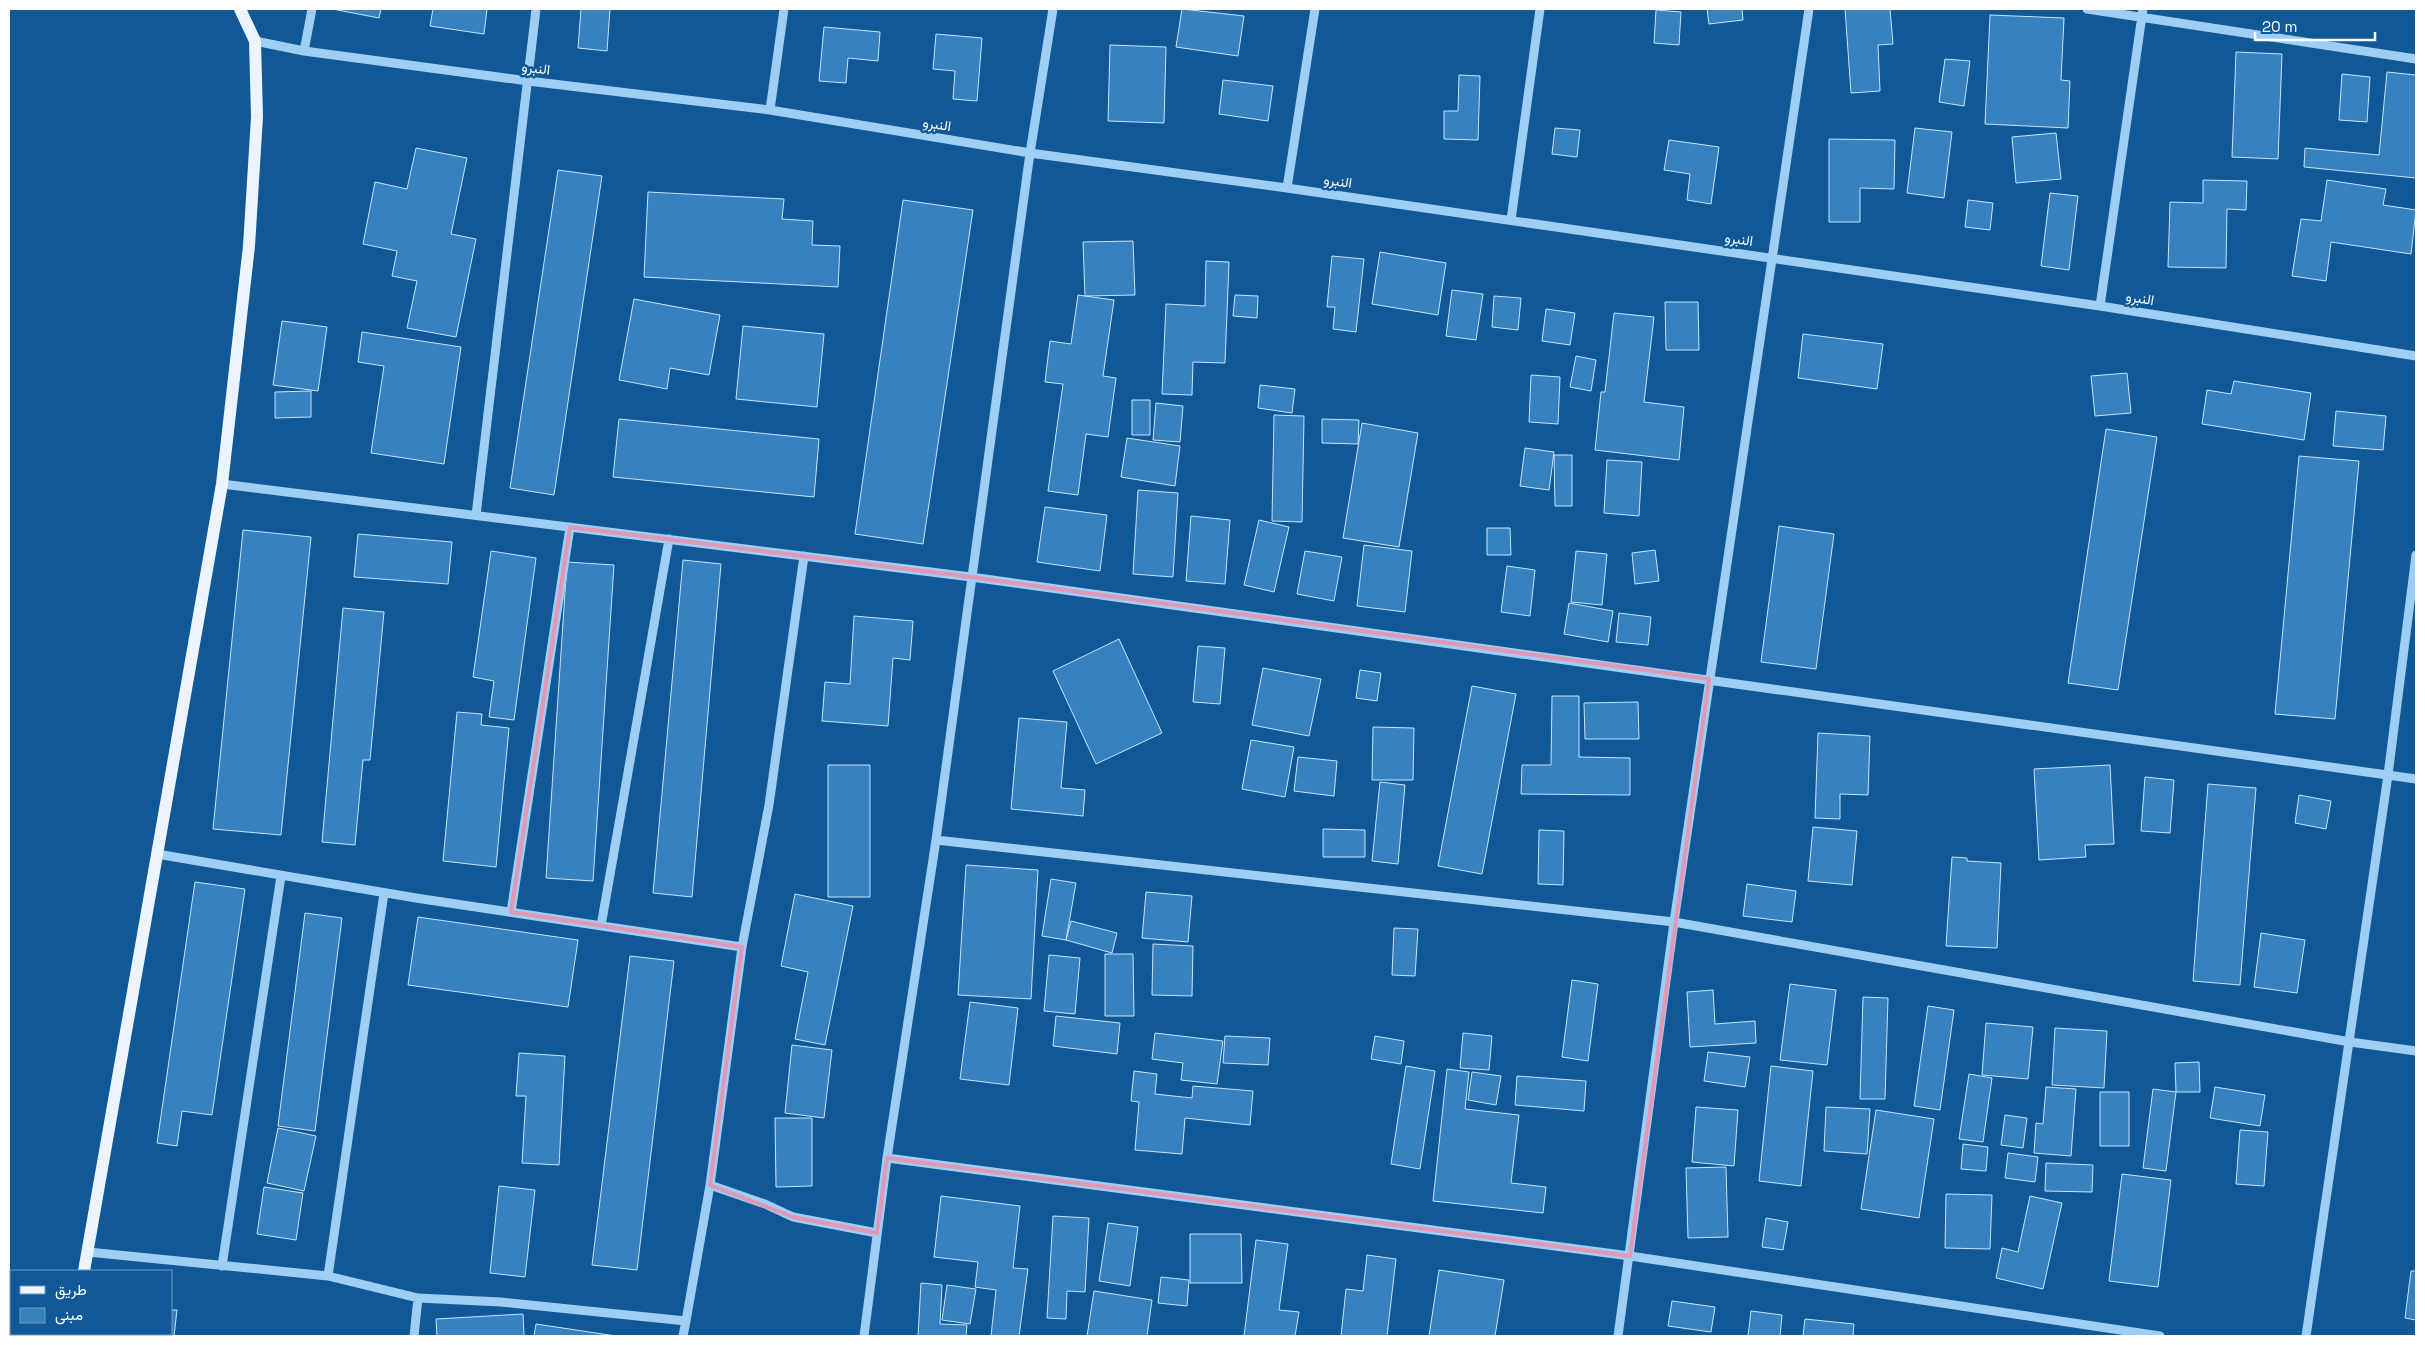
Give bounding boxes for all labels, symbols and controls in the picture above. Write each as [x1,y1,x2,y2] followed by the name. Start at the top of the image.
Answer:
[2255,10,2375,42] scale bar
[2262,17,2297,36] text: 20 m
[521,57,551,79] street label: النبرو
[922,113,952,135] street label: النبرو
[1323,170,1353,192] street label: النبرو
[1724,228,1754,250] street label: النبرو
[2125,287,2155,309] street label: النبرو
[10,1270,172,1335] legend
[55,1280,87,1300] text: طريق
[55,1305,83,1325] text: مبنى

